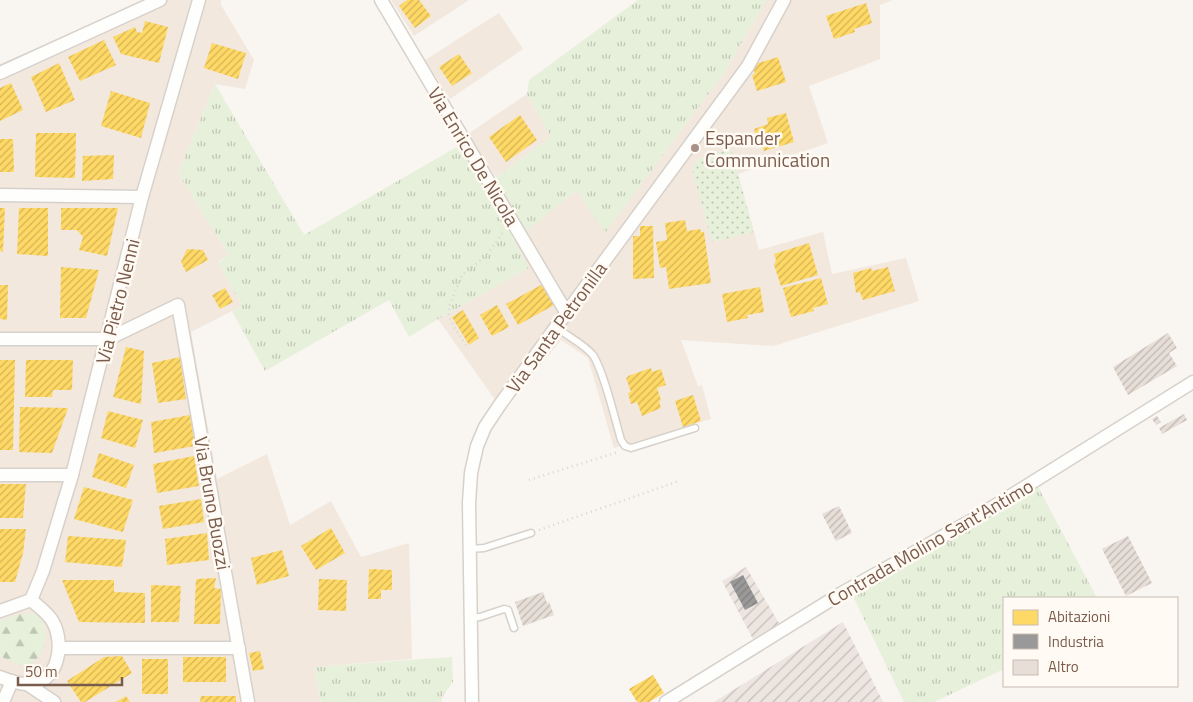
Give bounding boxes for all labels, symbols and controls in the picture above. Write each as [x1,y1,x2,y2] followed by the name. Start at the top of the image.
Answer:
[421,81,527,232] street label: Via Enrico De Nicola
[705,123,830,174] place label: Espander Communication
[689,142,701,154] marker: Espander Communication
[87,235,147,367] street label: Via Pietro Nenni
[499,255,614,399] street label: Via Santa Petronilla
[187,434,239,572] street label: Via Bruno Buozzi
[822,471,1038,613] street label: Contrada Molino Sant'Antimo
[1003,597,1178,687] legend
[1048,605,1110,628] text: Abitazioni
[1048,630,1104,653] text: Industria
[18,654,121,686] scale bar
[1048,655,1079,678] text: Altro
[25,660,58,683] text: 50 m

